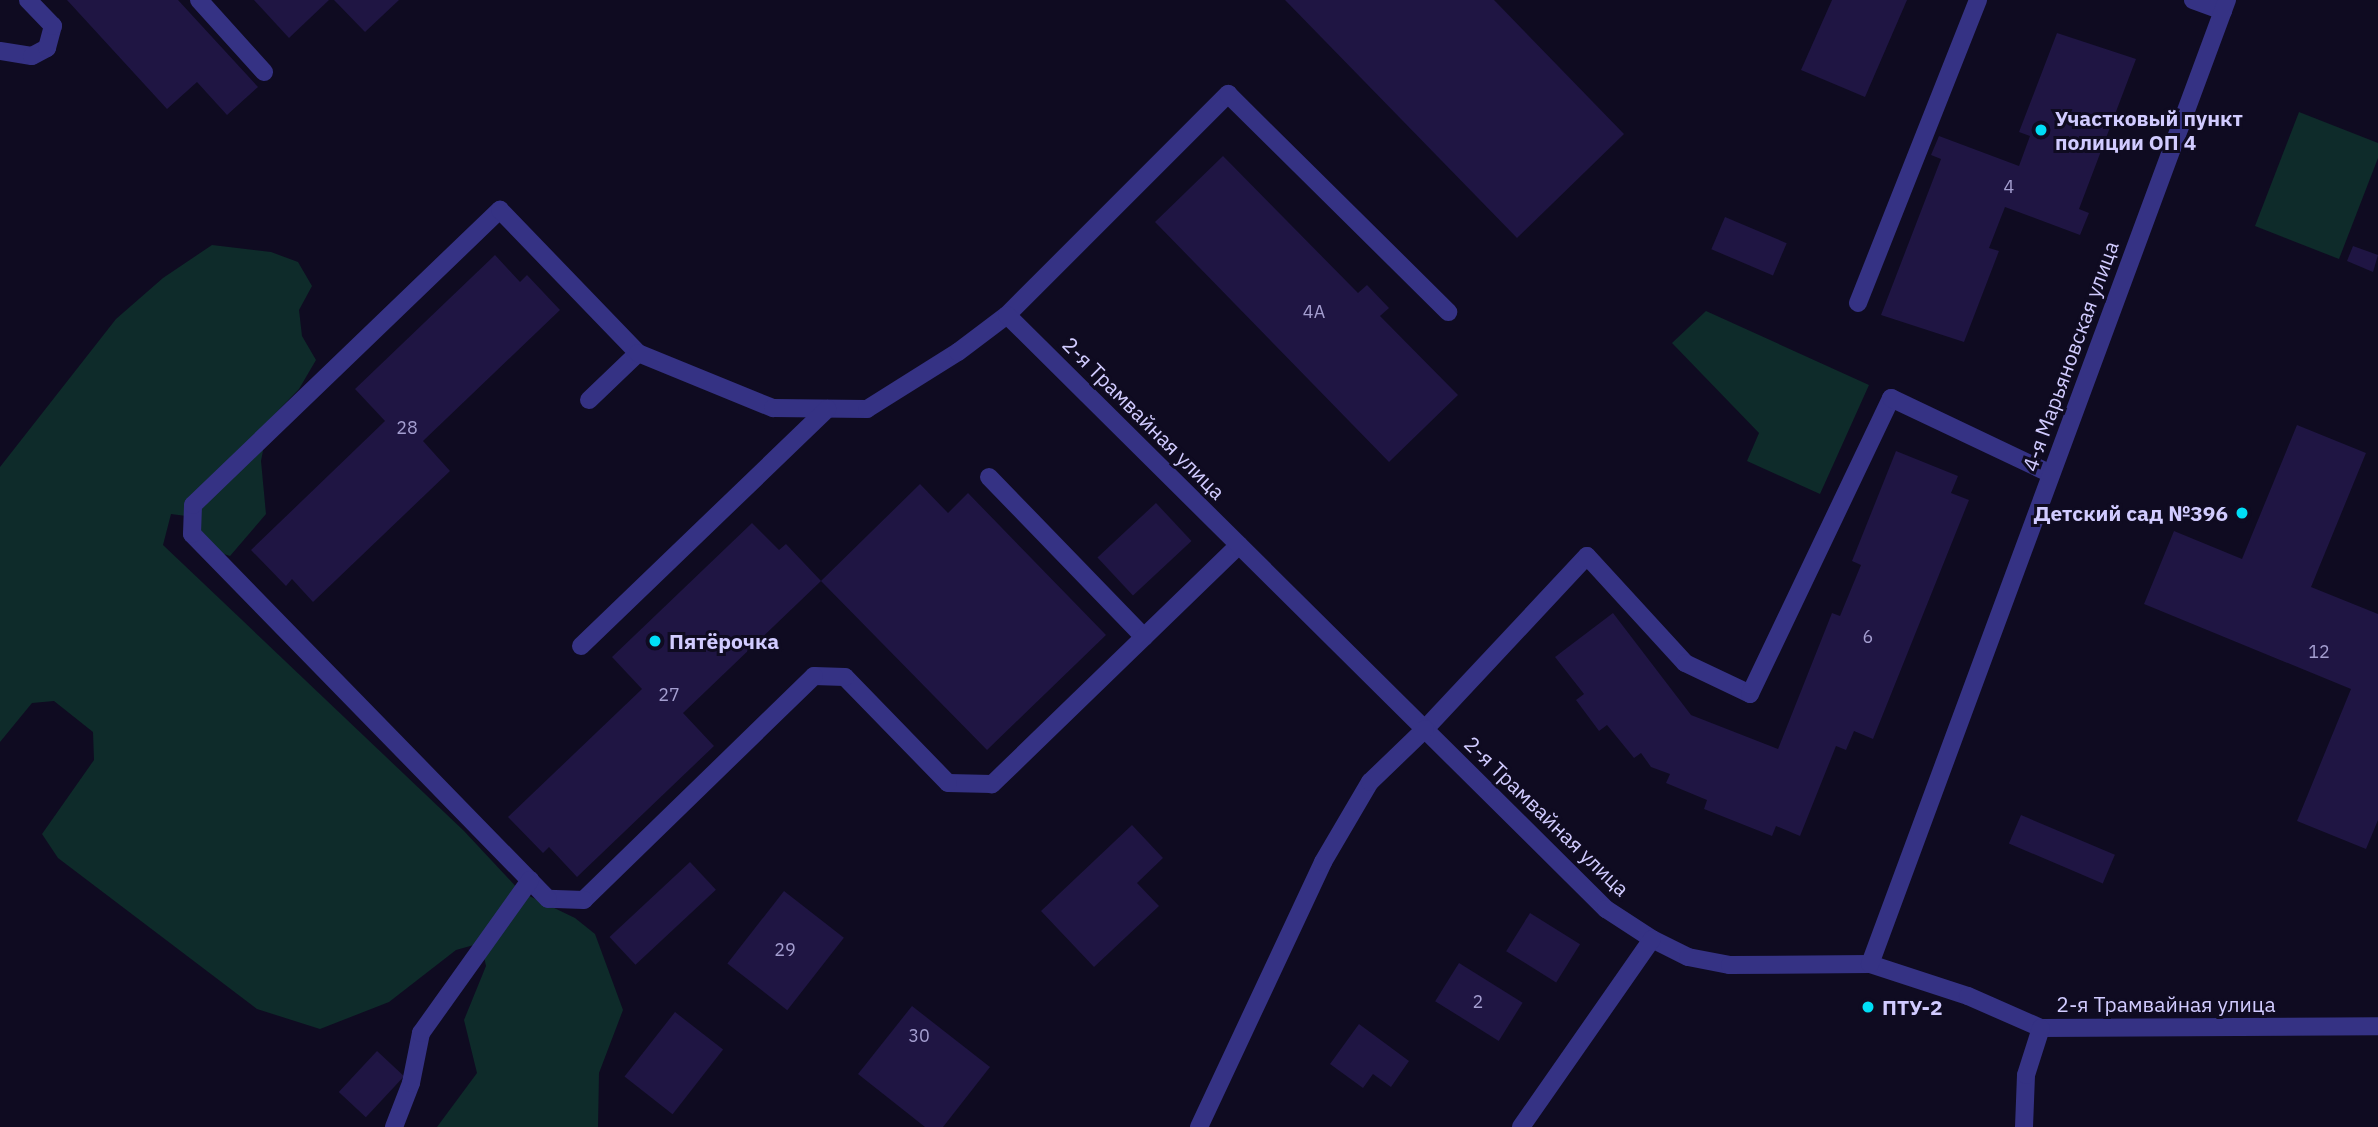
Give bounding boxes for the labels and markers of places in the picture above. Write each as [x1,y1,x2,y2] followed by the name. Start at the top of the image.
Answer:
[2055,105,2243,155] place label: Участковый пункт полиции ОП 4
[2033,122,2049,138] marker: Участковый пункт полиции ОП 4
[2033,500,2228,526] place label: Детский сад №396
[2234,505,2250,521] marker: Детский сад №396
[669,628,779,654] place label: Пятёрочка
[647,633,663,649] marker: Пятёрочка
[1882,994,1943,1020] place label: ПТУ-2
[1860,999,1876,1015] marker: ПТУ-2

